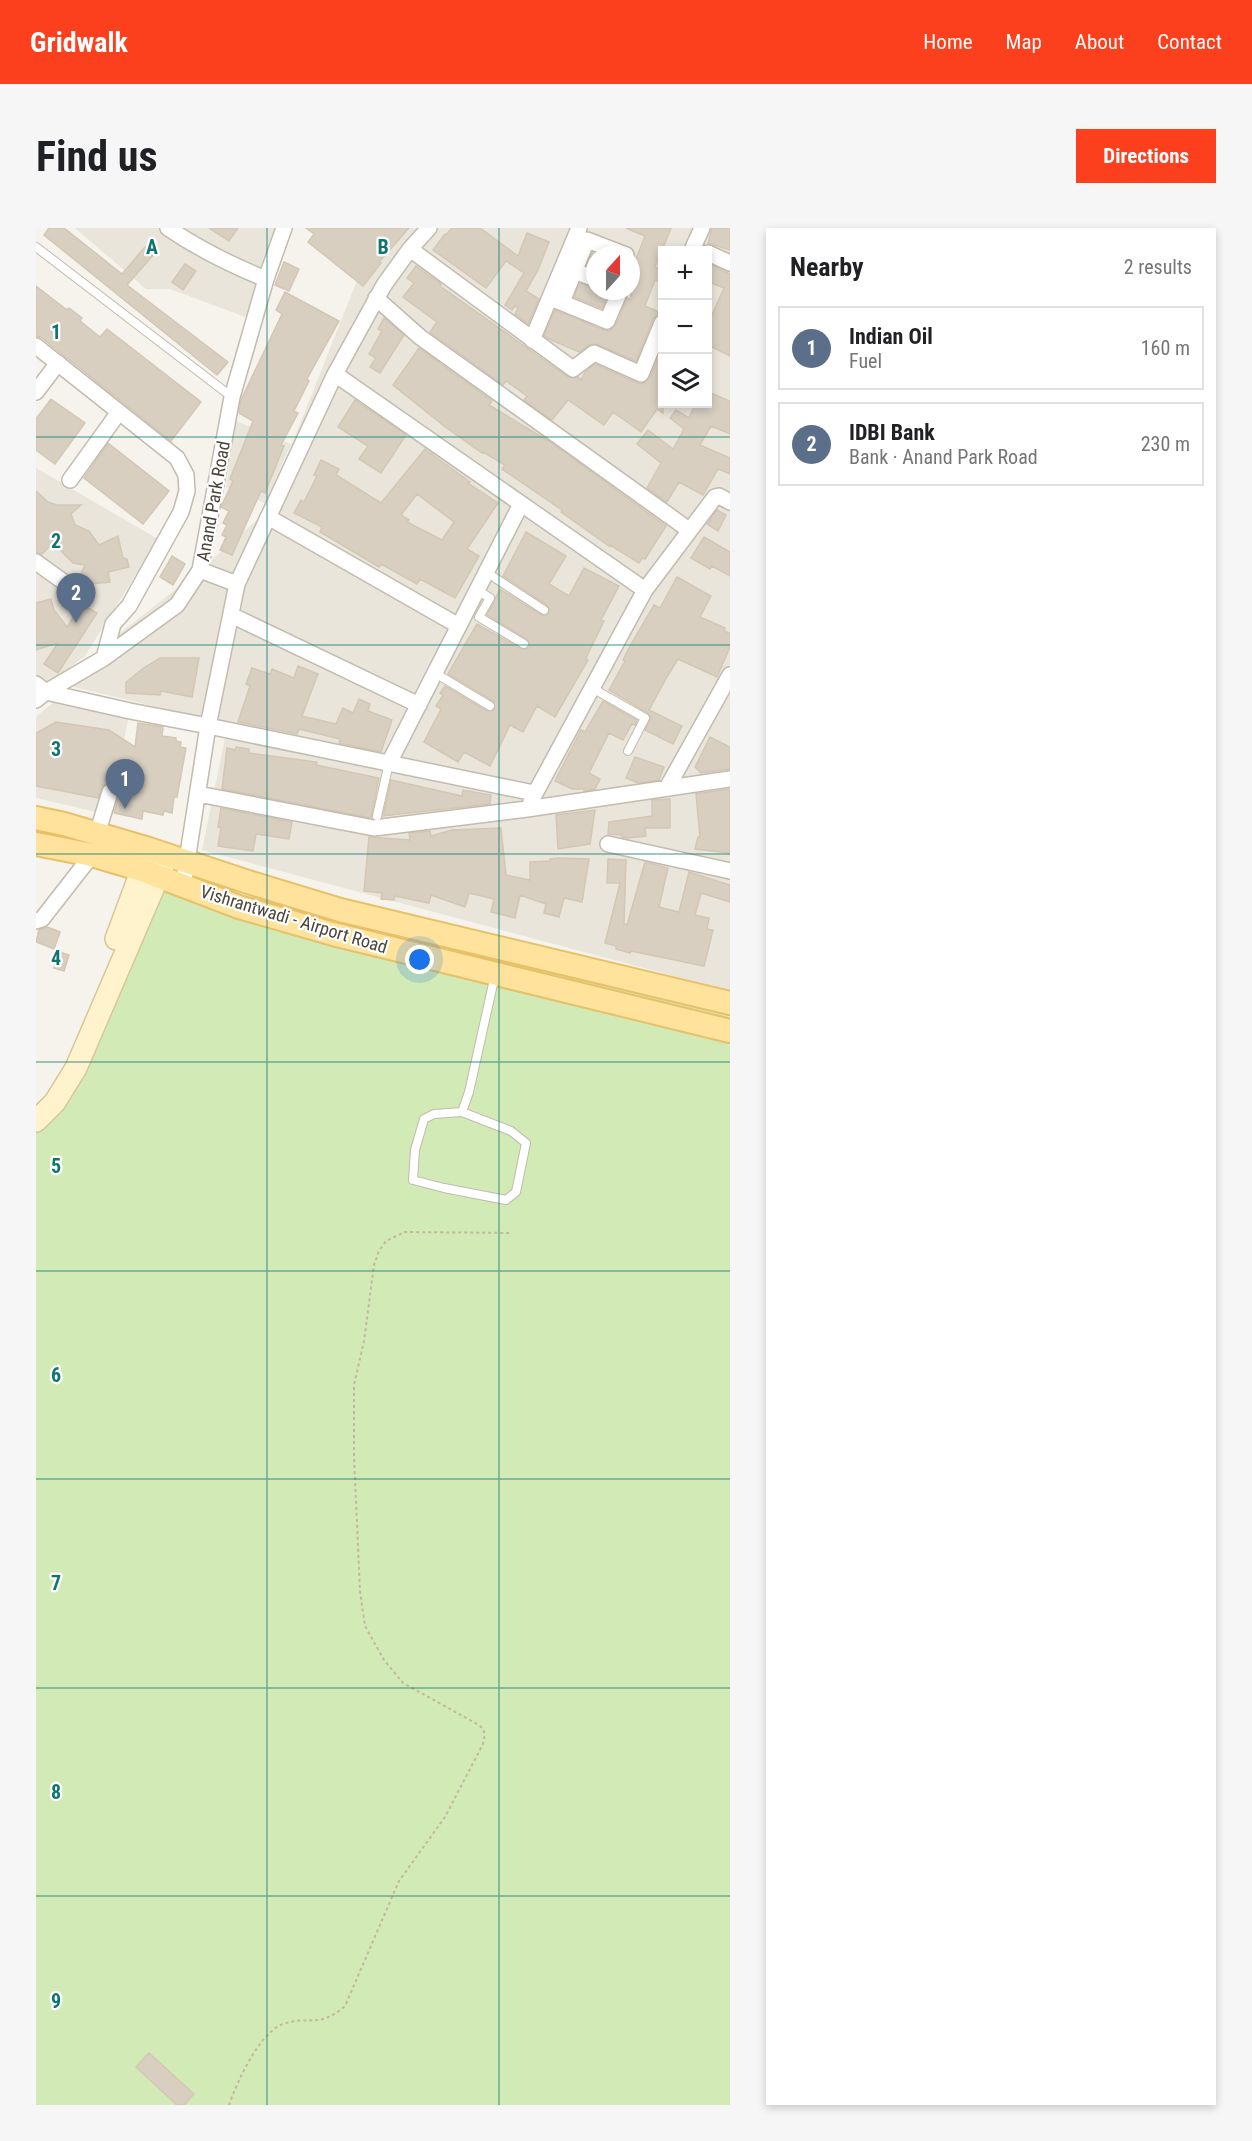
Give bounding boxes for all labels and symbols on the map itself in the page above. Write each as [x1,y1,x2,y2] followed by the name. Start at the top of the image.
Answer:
[146,235,158,259] text: A
[377,235,389,259] text: B
[586,246,640,300] north arrow
[51,320,61,344] text: 1
[192,439,234,563] street label: Anand Park Road
[51,529,61,553] text: 2
[56,574,96,623] pin: 2
[51,737,61,761] text: 3
[106,760,145,809] pin: 1
[198,881,390,957] street label: Vishrantwadi - Airport Road
[405,945,434,974] your location
[51,946,61,970] text: 4
[51,1154,61,1178] text: 5
[51,1363,61,1387] text: 6
[51,1571,61,1595] text: 7
[51,1780,61,1804] text: 8
[51,1989,61,2013] text: 9

